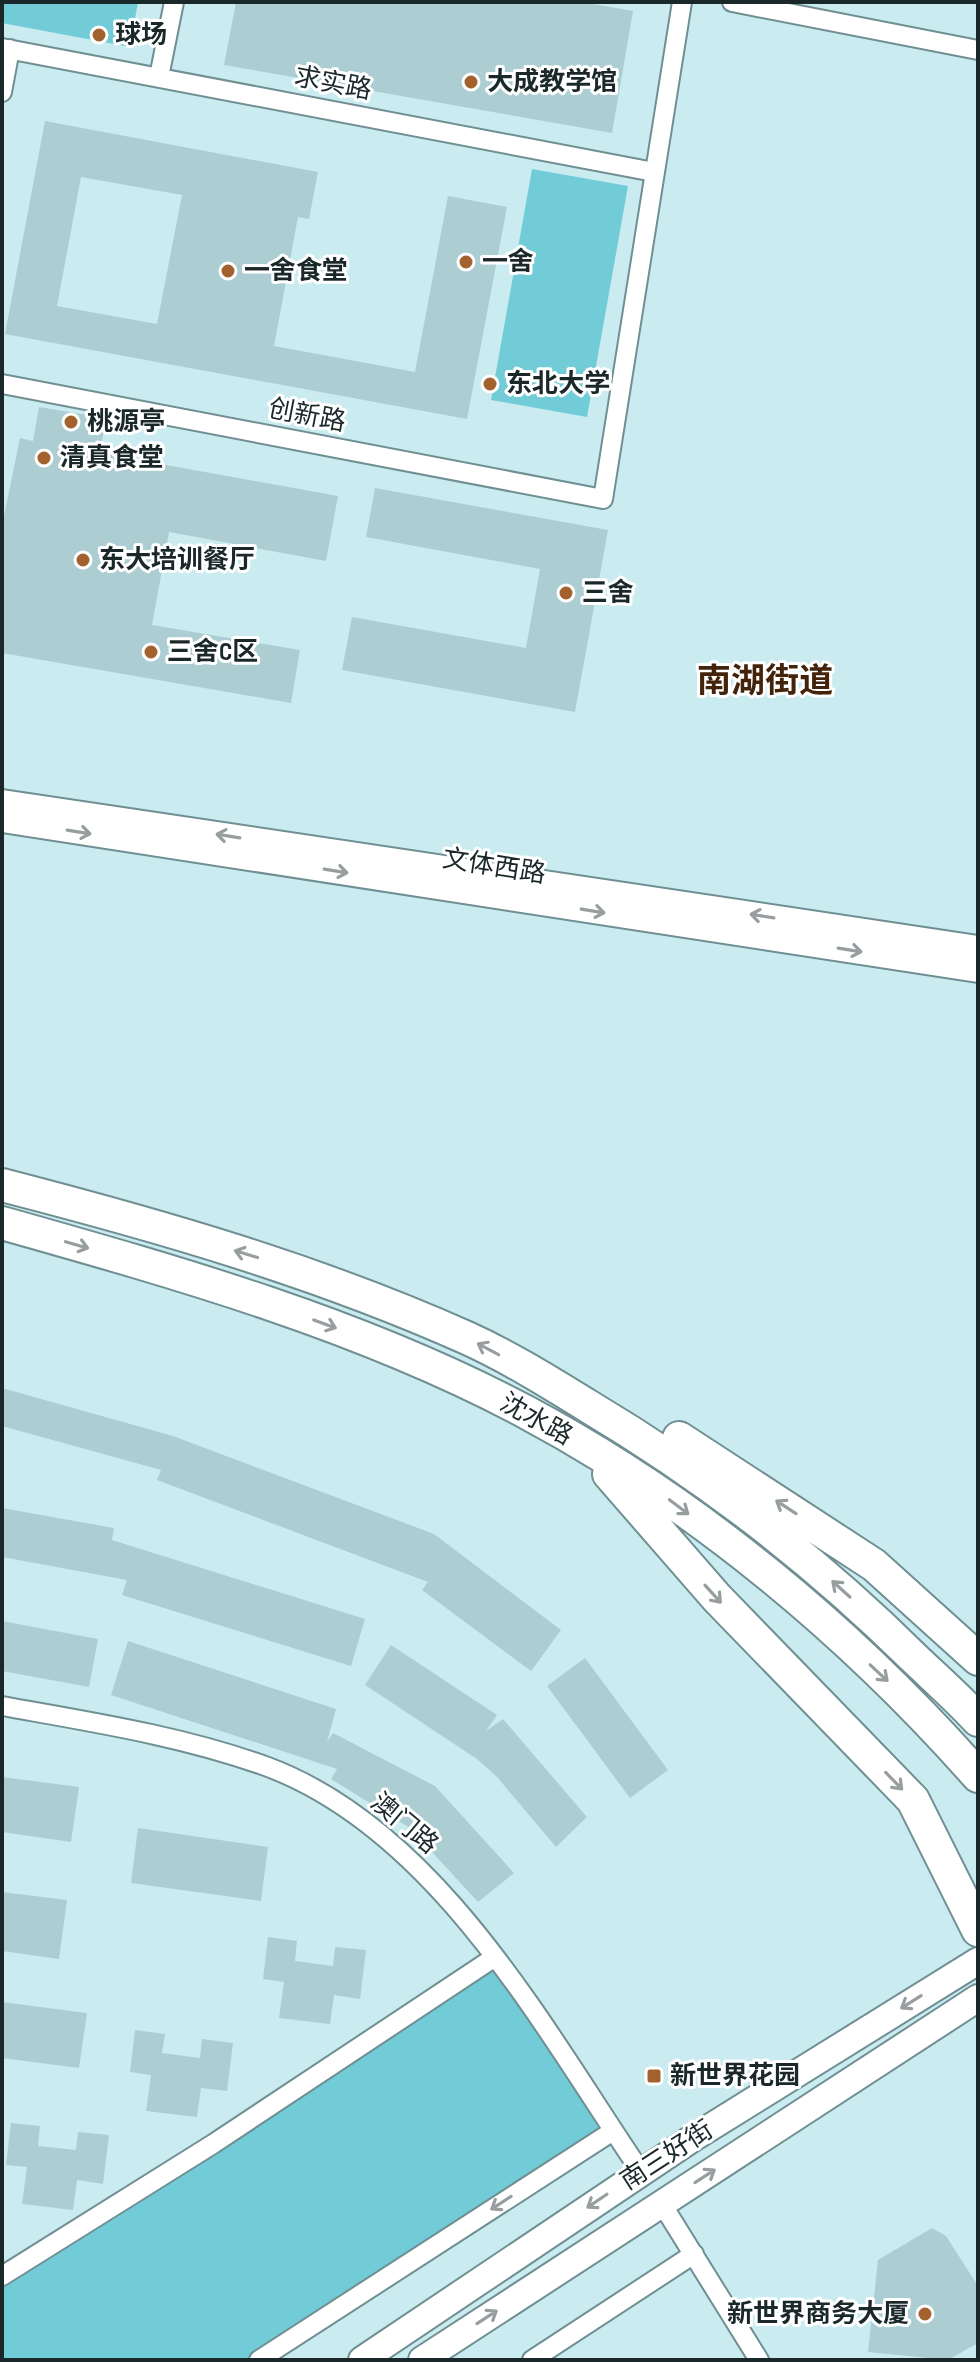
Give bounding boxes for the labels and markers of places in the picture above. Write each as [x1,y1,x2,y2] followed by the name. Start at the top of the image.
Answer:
[115,20,167,51] place label: 球场
[90,26,108,44] marker: 球场
[487,67,617,98] place label: 大成教学馆
[462,73,480,91] marker: 大成教学馆
[482,247,534,278] place label: 一舍
[457,253,475,271] marker: 一舍
[244,256,348,287] place label: 一舍食堂
[219,262,237,280] marker: 一舍食堂
[506,369,610,400] place label: 东北大学
[481,375,499,393] marker: 东北大学
[87,407,165,438] place label: 桃源亭
[62,413,80,431] marker: 桃源亭
[60,443,164,474] place label: 清真食堂
[35,449,53,467] marker: 清真食堂
[99,545,255,576] place label: 东大培训餐厅
[74,551,92,569] marker: 东大培训餐厅
[582,578,634,609] place label: 三舍
[557,584,575,602] marker: 三舍
[167,637,258,668] place label: 三舍C区
[142,643,160,661] marker: 三舍C区
[670,2061,800,2092] place label: 新世界花园
[645,2067,663,2085] marker: 新世界花园
[727,2299,909,2330] place label: 新世界商务大厦
[916,2305,934,2323] marker: 新世界商务大厦

